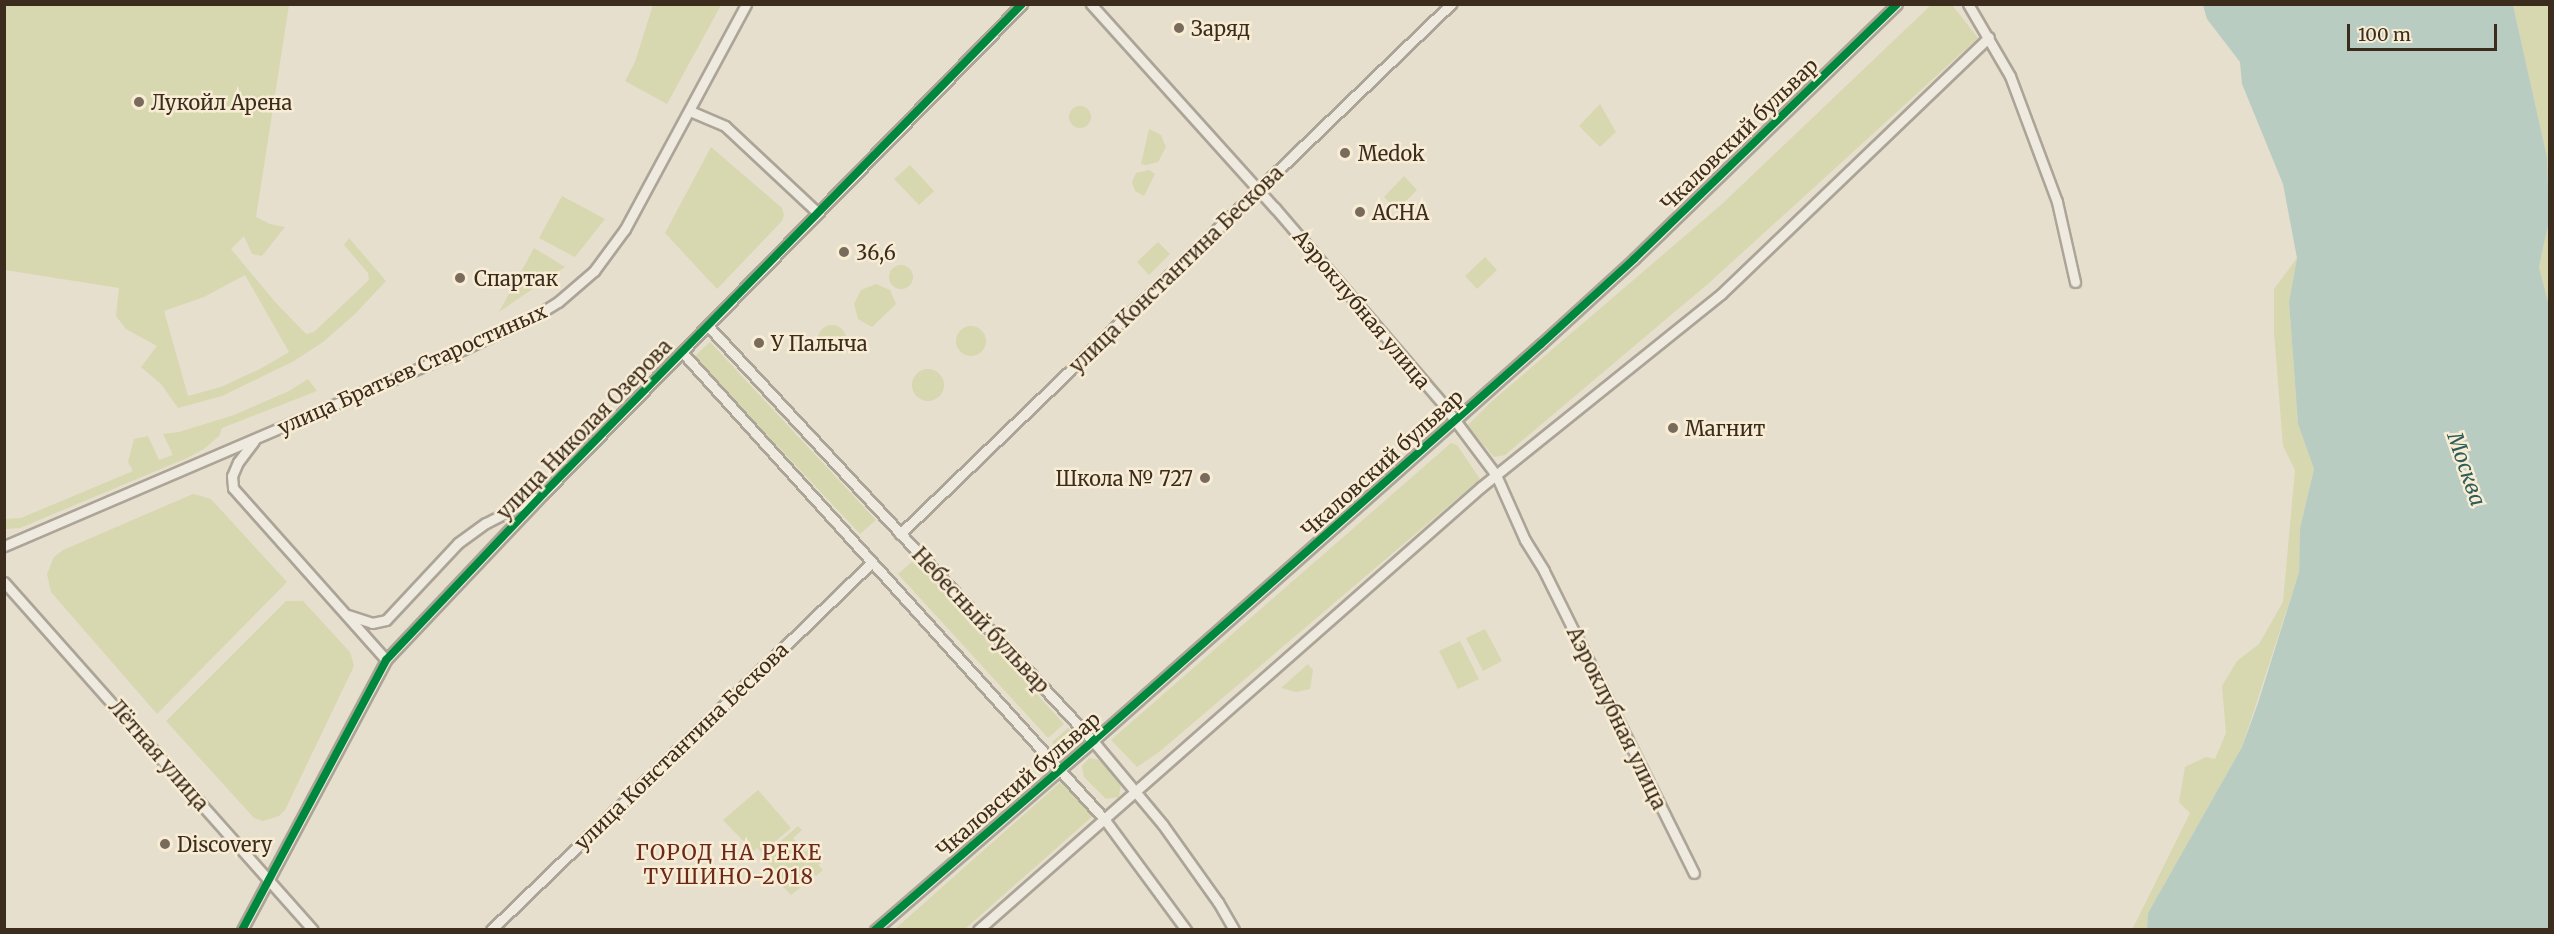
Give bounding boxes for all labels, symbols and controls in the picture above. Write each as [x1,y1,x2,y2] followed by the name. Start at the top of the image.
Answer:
[2350,12,2500,50] scale bar
[1191,16,1250,40] place label: Заряд
[1172,21,1186,35] marker: Заряд
[2358,23,2411,46] text: 100 m
[1656,53,1822,215] street label: Чкаловский бульвар
[151,90,292,114] place label: Лукойл Арена
[132,95,146,109] marker: Лукойл Арена
[1358,141,1425,165] place label: Medok
[1336,144,1354,162] marker: Medok
[1064,160,1288,378] street label: улица Константина Бескова
[1372,200,1429,224] place label: АСНА
[1353,205,1367,219] marker: АСНА
[1288,225,1436,393] street label: Аэроклубная улица
[856,240,896,264] place label: 36,6
[837,245,851,259] marker: 36,6
[474,266,558,290] place label: Спартак
[451,269,469,287] marker: Спартак
[274,299,550,439] street label: улица Братьев Старостиных
[771,331,867,355] place label: У Палыча
[492,334,676,524] street label: улица Николая Озерова
[752,336,766,350] marker: У Палыча
[1296,384,1468,542] street label: Чкаловский бульвар
[1685,416,1765,440] place label: Магнит
[1666,421,1680,435] marker: Магнит
[2442,429,2490,509] water label: Москва
[1055,466,1193,490] place label: Школа № 727
[1198,471,1212,485] marker: Школа № 727
[907,542,1055,698] street label: Небесный бульвар
[1562,623,1672,813] street label: Аэроклубная улица
[569,637,793,855] street label: улица Константина Бескова
[104,694,214,816] street label: Лётная улица
[931,706,1105,862] street label: Чкаловский бульвар
[177,832,272,856] place label: Discovery
[158,837,172,851] marker: Discovery
[635,840,823,890] district label: ГОРОД НА РЕКЕ ТУШИНО-2018

